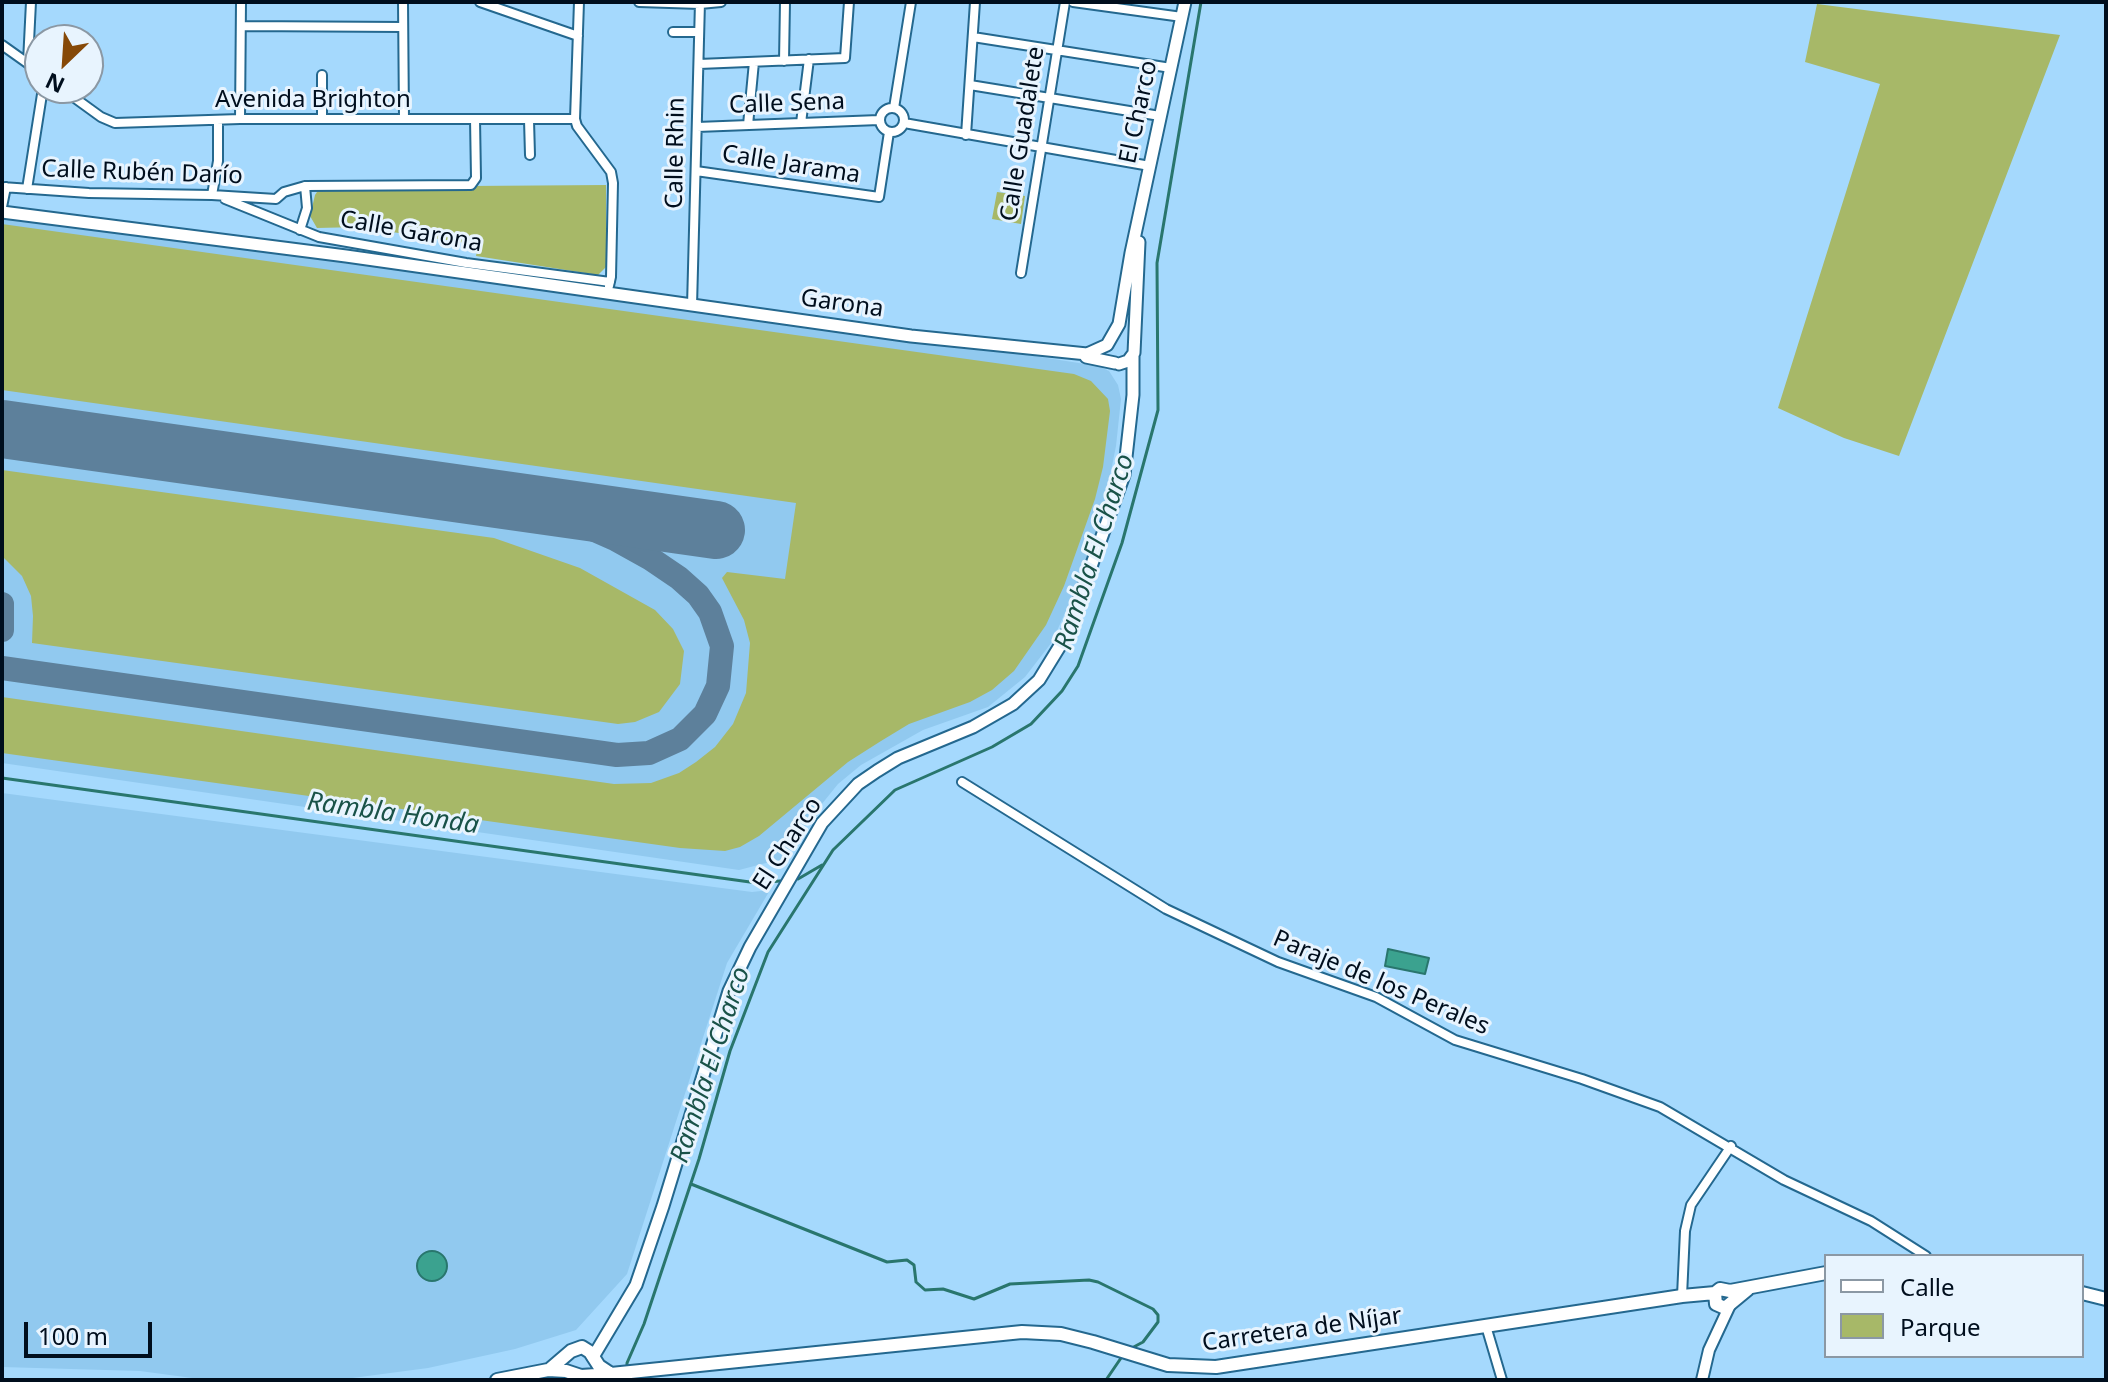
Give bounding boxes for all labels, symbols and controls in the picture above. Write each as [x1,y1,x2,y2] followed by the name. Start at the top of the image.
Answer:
[24,24,104,104] north arrow
[995,44,1051,224] street label: Calle Guadalete
[1114,58,1164,166] street label: El Charco
[40,67,69,101] text: N
[215,86,411,114] street label: Avenida Brighton
[729,88,845,120] street label: Calle Sena
[661,97,691,209] street label: Calle Rhin
[720,140,862,190] street label: Calle Jarama
[41,155,243,191] street label: Calle Rubén Darío
[338,205,484,259] street label: Calle Garona
[799,284,885,324] street label: Garona
[1049,450,1141,654] water label: Rambla El Charco
[305,787,481,841] water label: Rambla Honda
[747,792,829,896] street label: El Charco
[1269,924,1493,1042] street label: Paraje de los Perales
[665,963,757,1167] water label: Rambla El Charco
[1824,1254,2084,1358] legend
[1900,1270,1955,1303] text: Calle
[1200,1302,1404,1358] street label: Carretera de Níjar
[28,1306,156,1356] scale bar
[1900,1310,1981,1343] text: Parque
[38,1319,108,1352] text: 100 m

